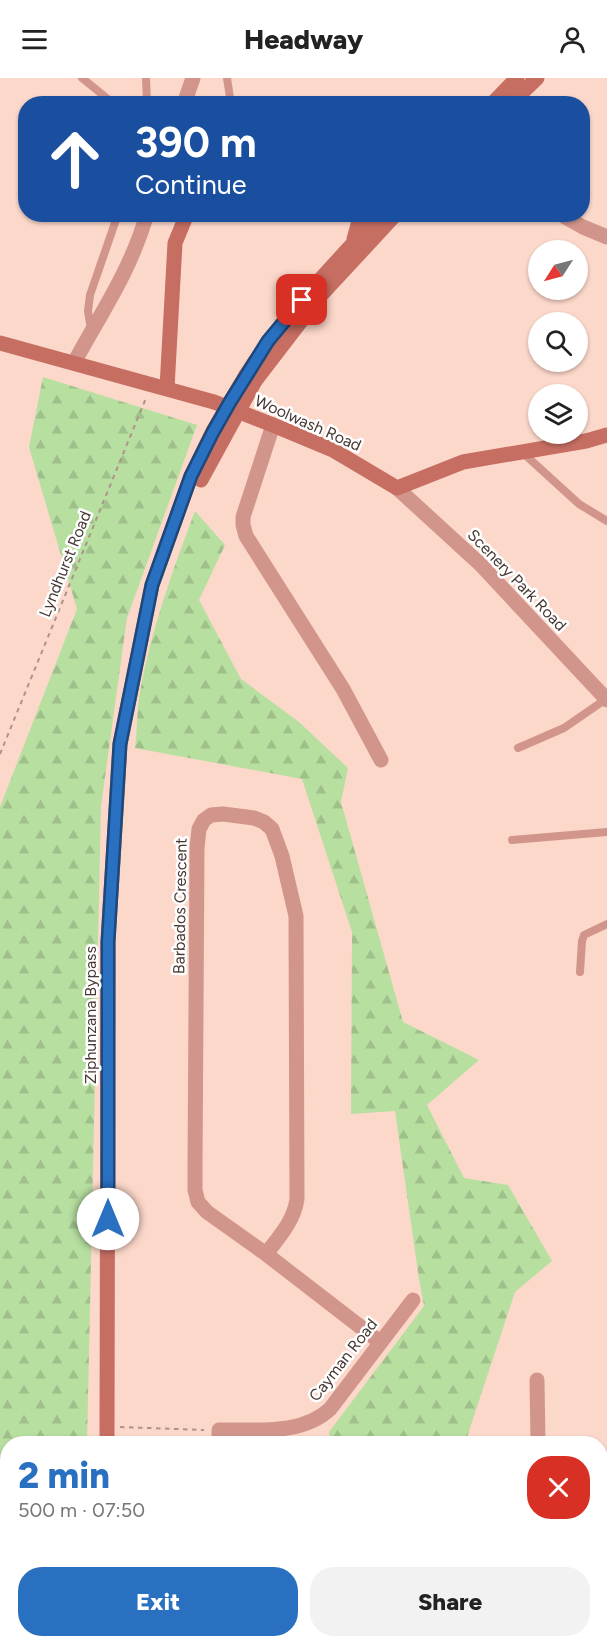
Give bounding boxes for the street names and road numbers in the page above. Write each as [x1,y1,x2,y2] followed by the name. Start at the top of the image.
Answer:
[252,391,364,455] street label: Woolwash Road
[35,508,95,620] street label: Lyndhurst Road
[464,525,570,635] street label: Scenery Park Road
[169,838,191,974] street label: Barbados Crescent
[81,946,100,1084] street label: Ziphunzana Bypass
[305,1315,381,1405] street label: Cayman Road

